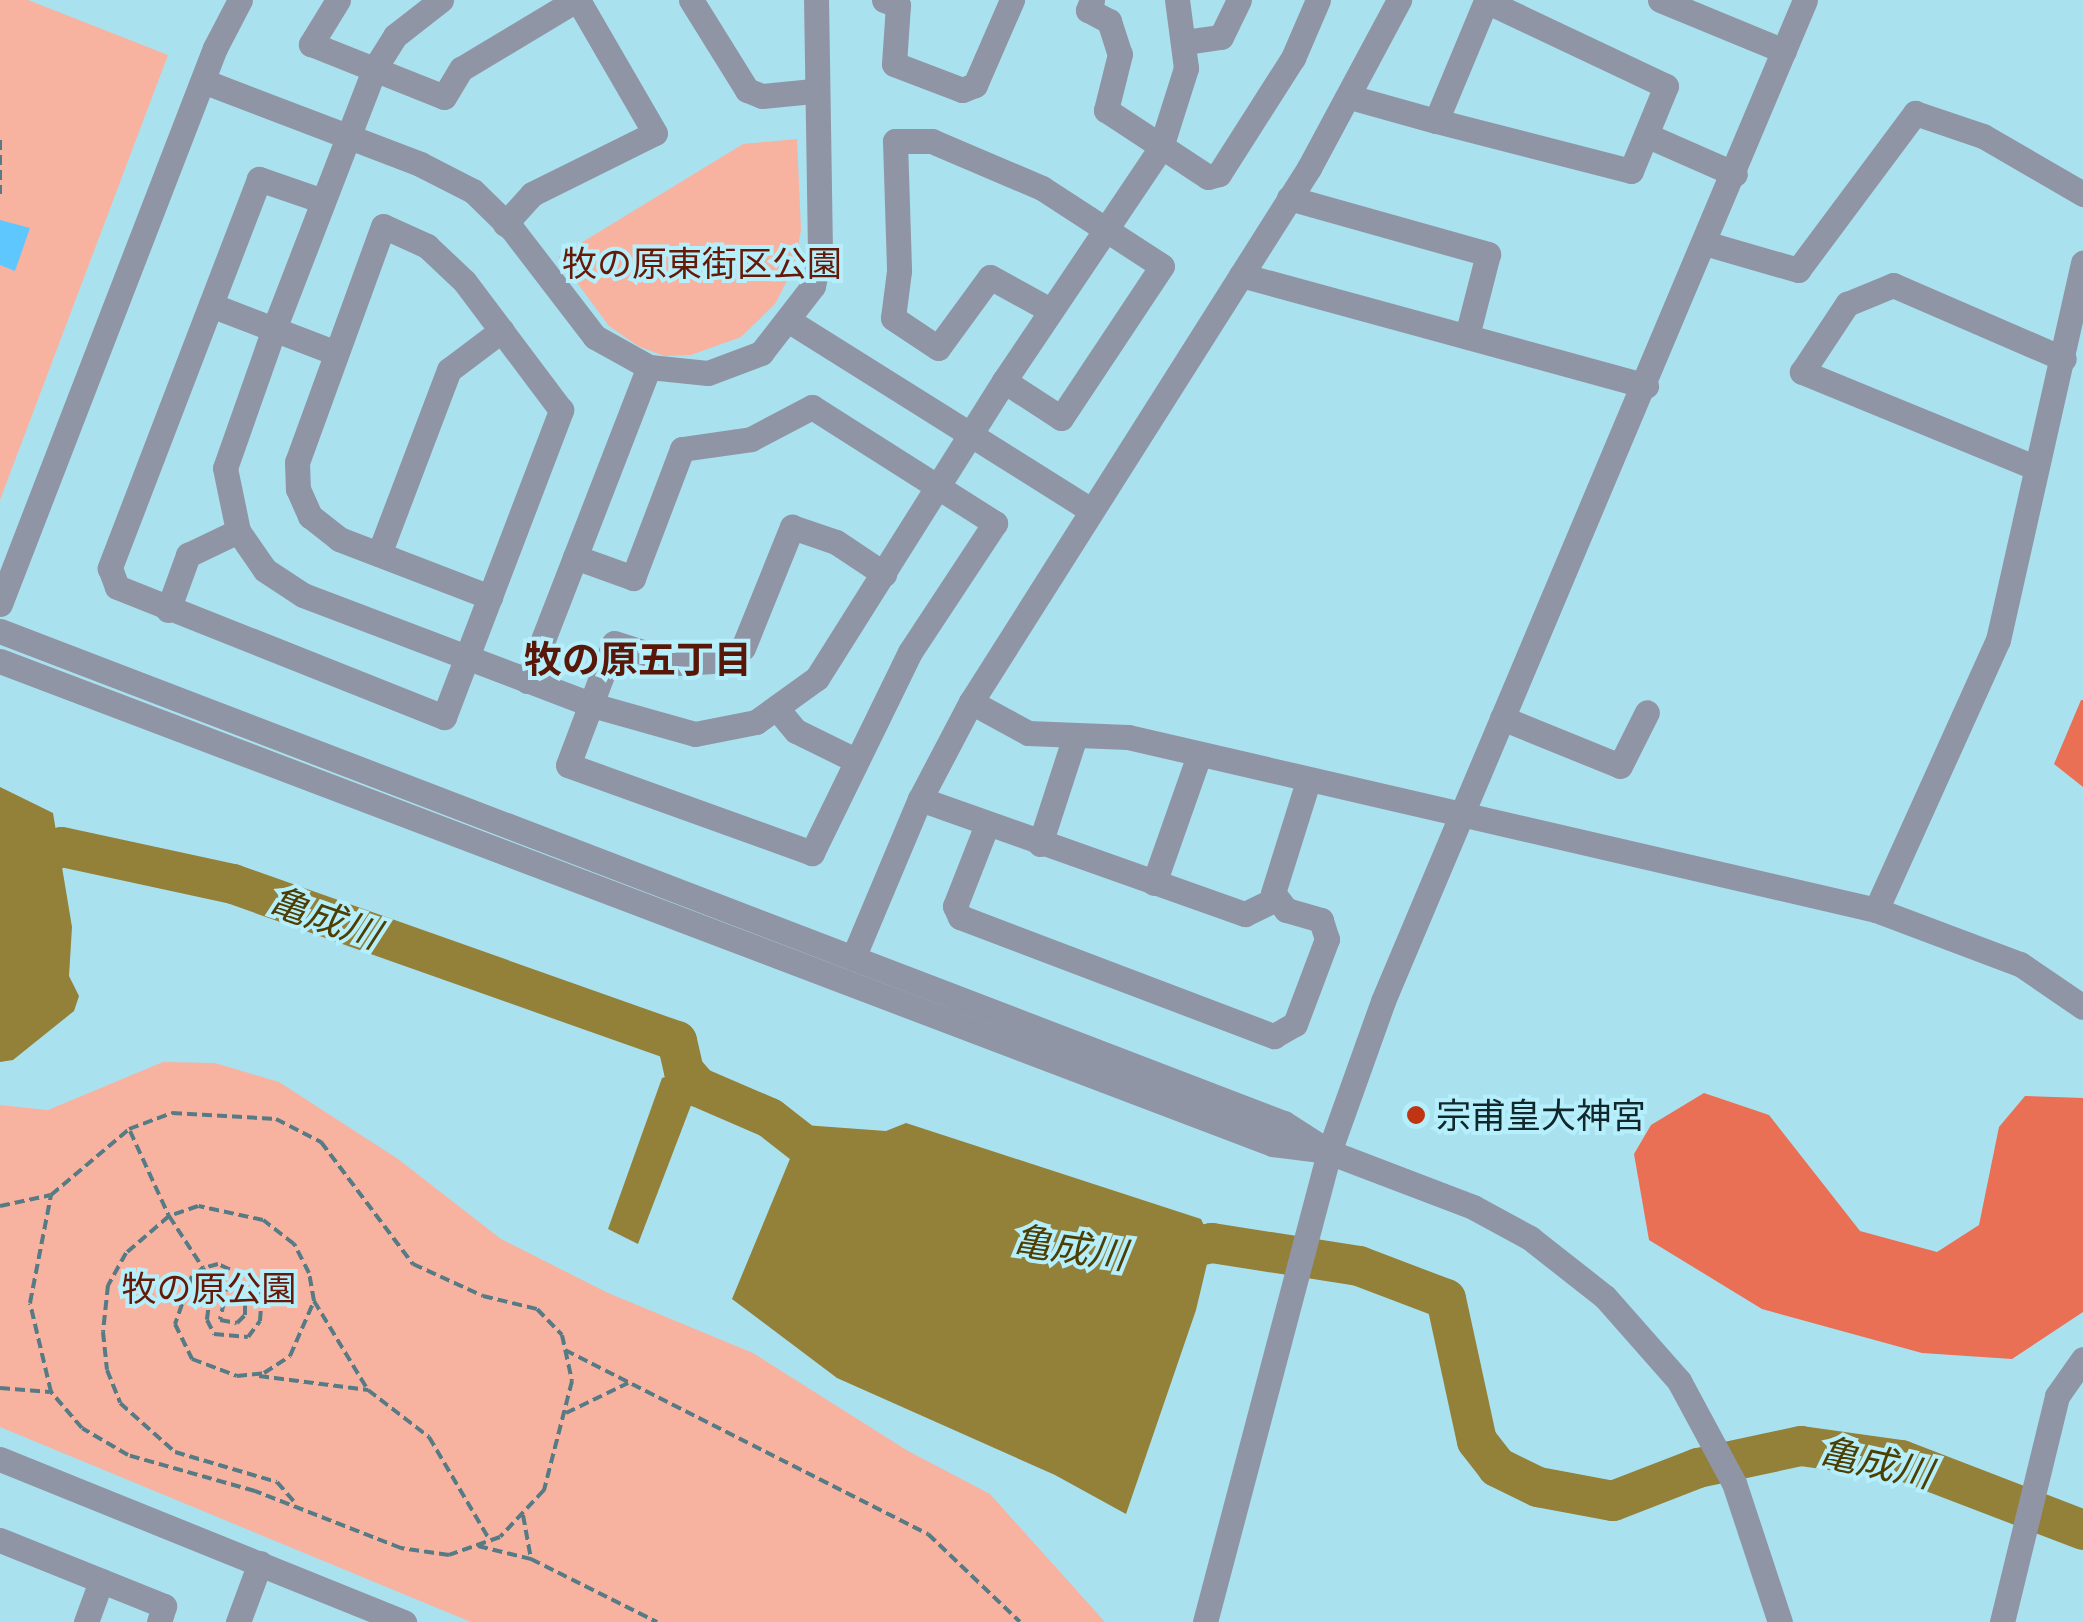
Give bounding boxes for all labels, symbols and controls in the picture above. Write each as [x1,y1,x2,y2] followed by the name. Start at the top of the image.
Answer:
[562,242,842,284] park label: 牧の原東街区公園
[524,636,752,682] district label: 牧の原五丁目
[264,877,386,957] water label: 亀成川
[1436,1094,1646,1136] place label: 宗甫皇大神宮
[1405,1104,1427,1126] marker: 宗甫皇大神宮
[1010,1216,1130,1278] water label: 亀成川
[122,1267,296,1309] park label: 牧の原公園
[1816,1428,1936,1496] water label: 亀成川

